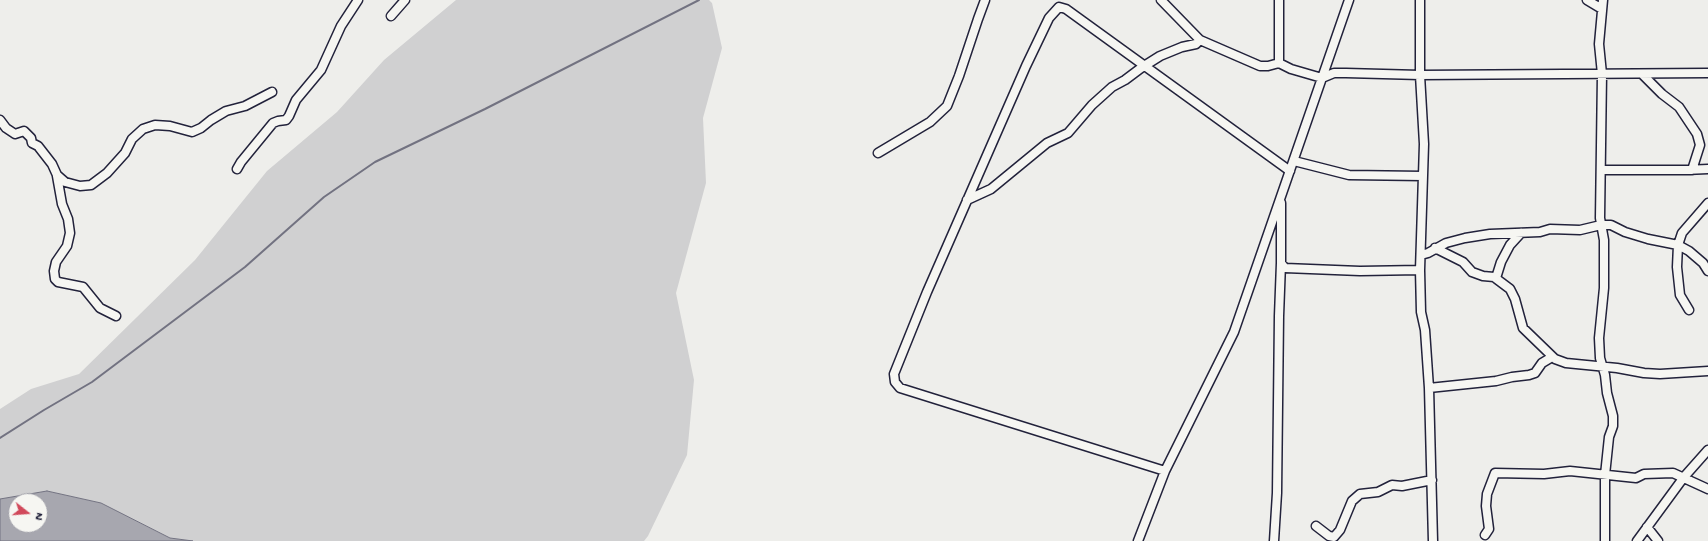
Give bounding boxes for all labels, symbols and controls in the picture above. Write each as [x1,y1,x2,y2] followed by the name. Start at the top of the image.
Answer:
[8,493,48,533] north arrow
[32,511,45,521] text: N

